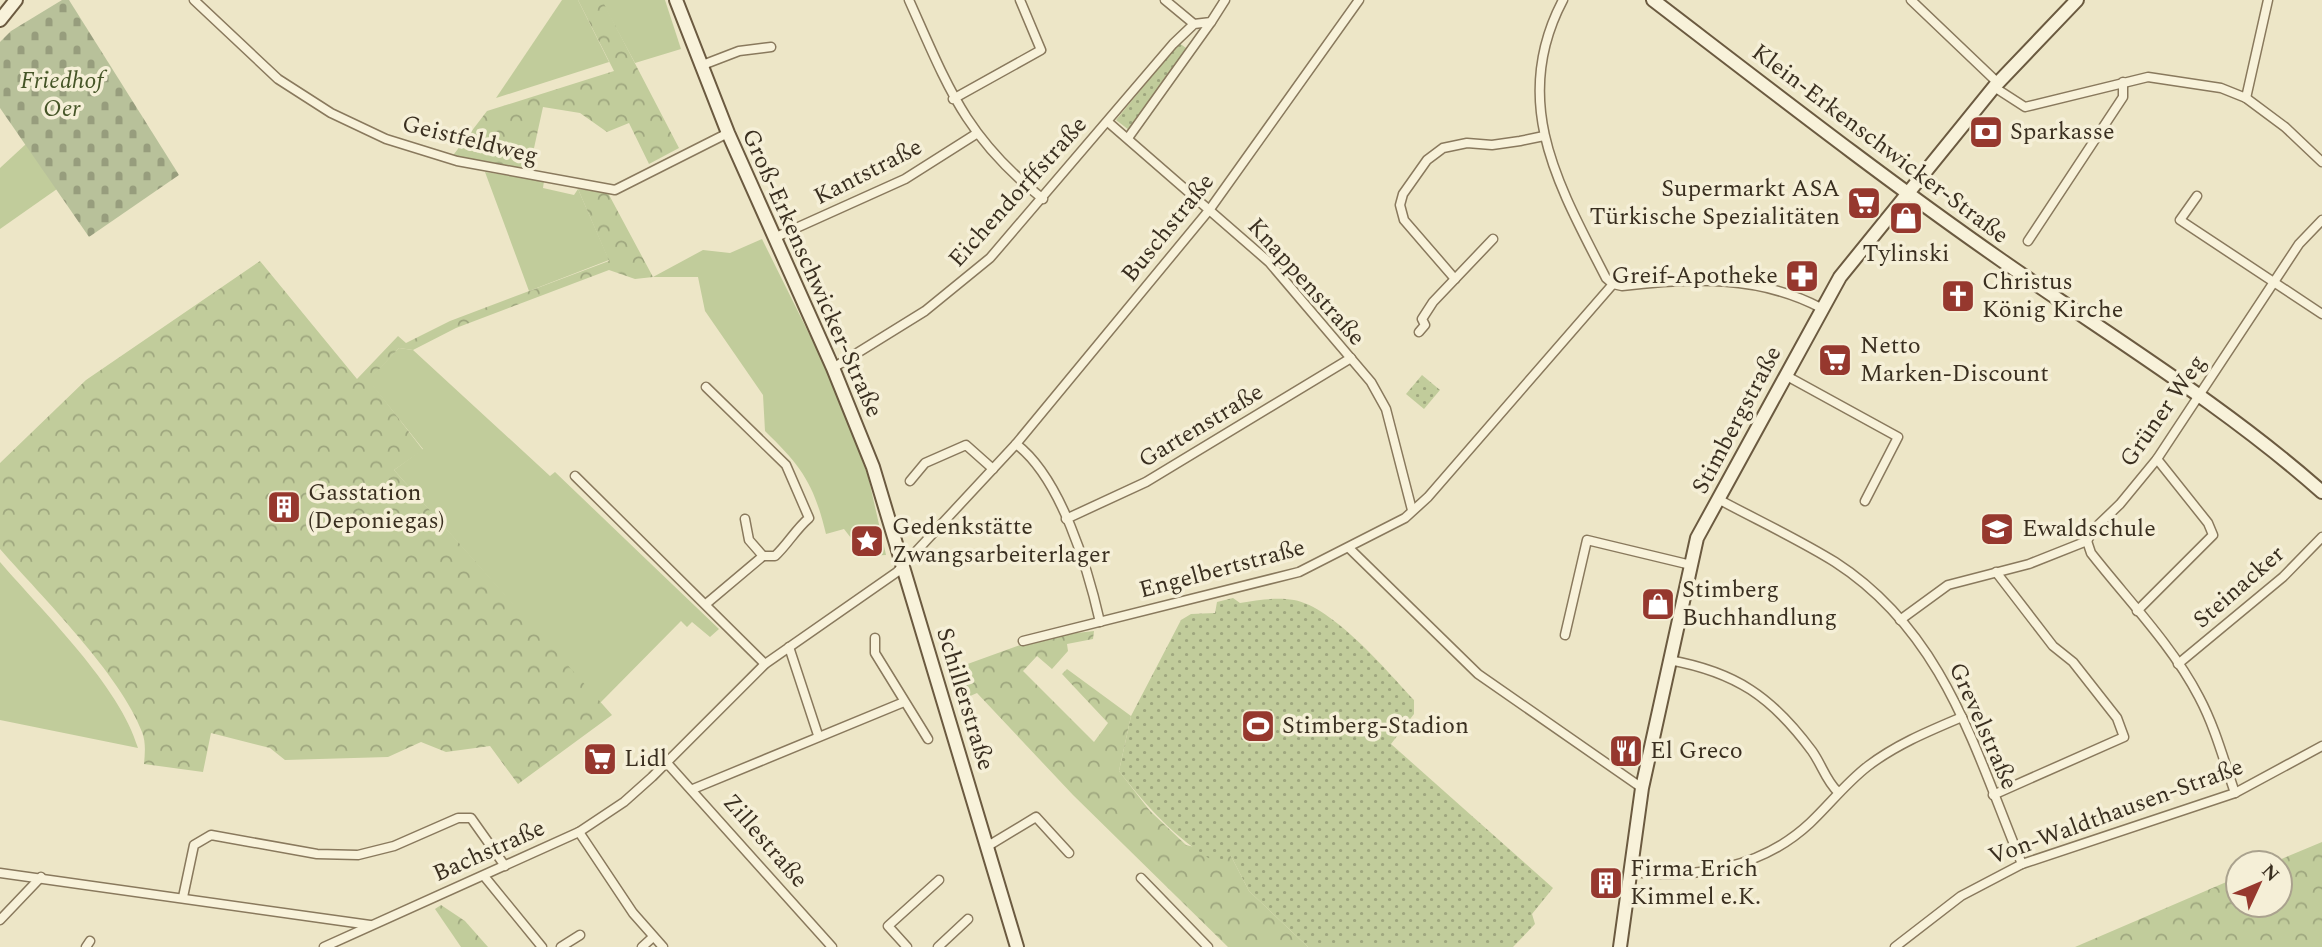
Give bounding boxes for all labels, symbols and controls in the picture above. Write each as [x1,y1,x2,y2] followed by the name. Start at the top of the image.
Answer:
[1744,35,2016,253] street label: Klein-Erkenschwicker-Straße
[20,63,108,127] park label: Friedhof Oer
[398,106,542,174] street label: Geistfeldweg
[940,108,1096,276] street label: Eichendorffstraße
[1967,113,2005,151] bank icon: Sparkasse
[2010,114,2115,150] place label: Sparkasse
[732,123,892,423] street label: Groß-Erkenschwicker-Straße
[808,129,928,215] street label: Kantstraße
[1113,166,1223,290] street label: Buschstraße
[1590,171,1840,235] place label: Supermarkt ASA Türkische Spezialitäten
[1845,184,1883,222] supermarket icon: Supermarkt ASA Türkische Spezialitäten
[1887,199,1925,237] shop icon: Tylinski
[1238,210,1374,354] street label: Knappenstraße
[1862,236,1950,272] place label: Tylinski
[1783,257,1821,295] pharmacy icon: Greif-Apotheke
[1612,258,1778,294] place label: Greif-Apotheke
[1982,264,2123,328] place label: Christus König Kirche
[1939,277,1977,315] church icon: Christus König Kirche
[1860,328,2049,392] place label: Netto Marken-Discount
[1683,339,1791,501] street label: Stimbergstraße
[1816,341,1854,379] supermarket icon: Netto Marken-Discount
[2111,347,2215,475] street label: Grüner Weg
[1132,374,1270,478] street label: Gartenstraße
[308,475,445,539] place label: Gasstation (Deponiegas)
[265,488,303,526] building icon: Gasstation (Deponiegas)
[892,509,1110,573] place label: Gedenkstätte Zwangsarbeiterlager
[1978,510,2016,548] school or university icon: Ewaldschule
[2022,511,2156,547] place label: Ewaldschule
[848,522,886,560] place icon: Gedenkstätte Zwangsarbeiterlager
[1135,530,1309,608] street label: Engelbertstraße
[2185,537,2293,637] street label: Steinacker
[1682,572,1837,636] place label: Stimberg Buchhandlung
[1639,585,1677,623] shop icon: Stimberg Buchhandlung
[926,623,1004,775] street label: Schillerstraße
[1939,656,2027,796] street label: Grevelstraße
[1239,707,1277,745] sports icon: Stimberg-Stadion
[1282,708,1469,744] place label: Stimberg-Stadion
[1607,732,1645,770] restaurant icon: El Greco
[1650,733,1743,769] place label: El Greco
[581,740,619,778] supermarket icon: Lidl
[624,741,667,777] place label: Lidl
[1983,749,2249,875] street label: Von-Waldthausen-Straße
[714,786,816,896] street label: Zillestraße
[427,810,551,892] street label: Bachstraße
[2224,849,2294,919] north arrow
[1630,851,1761,915] place label: Firma Erich Kimmel e.K.
[2254,858,2286,889] text: N
[1587,864,1625,902] building icon: Firma Erich Kimmel e.K.

